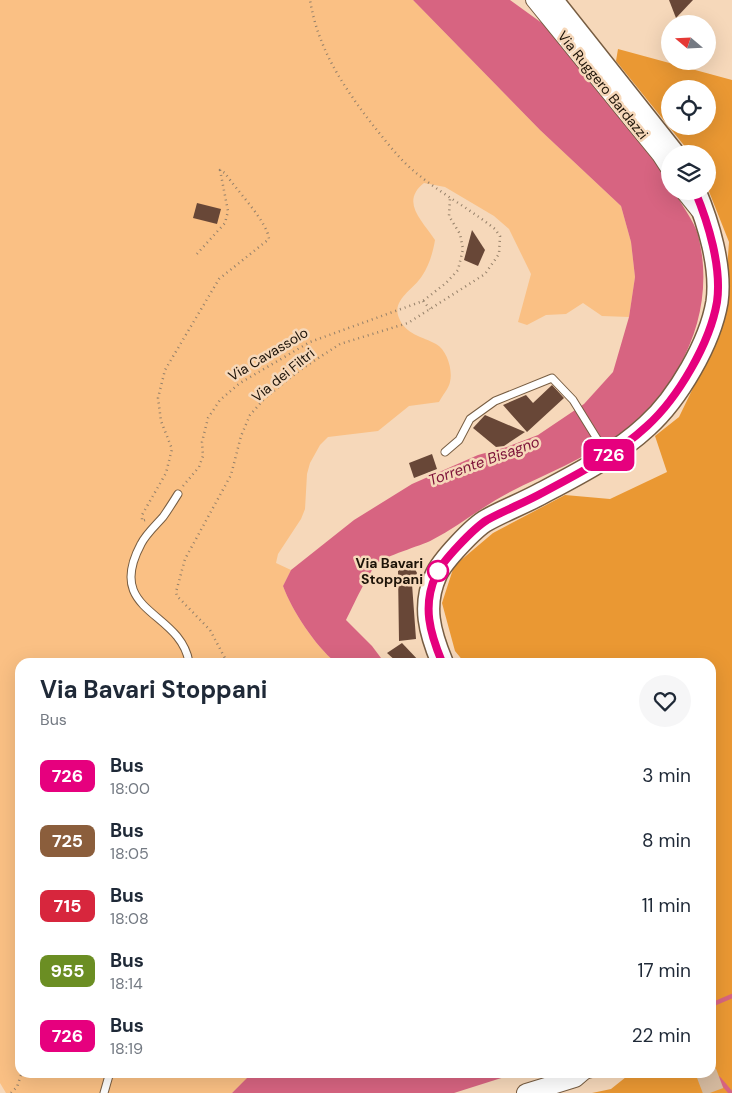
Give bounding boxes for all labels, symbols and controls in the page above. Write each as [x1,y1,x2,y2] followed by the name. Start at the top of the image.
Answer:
[661,15,716,70] north arrow
[661,15,716,200] map controls
[554,27,652,143] street label: Via Ruggero Bardazzi
[661,80,716,135] button: locate
[661,145,716,200] button: layers
[225,323,311,385] street label: Via Cavassolo
[248,344,318,406] street label: Via dei Filtri
[426,432,542,490] water label: Torrente Bisagno
[580,439,638,471] line badge: 726
[593,443,625,467] text: 726
[356,554,423,588] place label: Via Bavari Stoppani
[427,560,449,582] marker: Via Bavari Stoppani
[40,674,267,705] text: Via Bavari Stoppani
[639,675,691,727] button: heart
[40,709,67,730] text: Bus
[110,753,144,778] text: Bus
[642,763,691,788] text: 3 min
[52,764,83,788] text: 726
[110,778,150,799] text: 18:00
[110,818,144,843] text: Bus
[642,828,691,853] text: 8 min
[52,829,83,853] text: 725
[110,843,149,864] text: 18:05
[110,883,144,908] text: Bus
[642,893,691,918] text: 11 min
[54,894,81,918] text: 715
[110,908,149,929] text: 18:08
[110,948,144,973] text: Bus
[637,958,691,983] text: 17 min
[51,959,84,983] text: 955
[110,973,143,994] text: 18:14
[110,1013,144,1038] text: Bus
[632,1023,691,1048] text: 22 min
[52,1024,83,1048] text: 726
[110,1038,143,1059] text: 18:19

